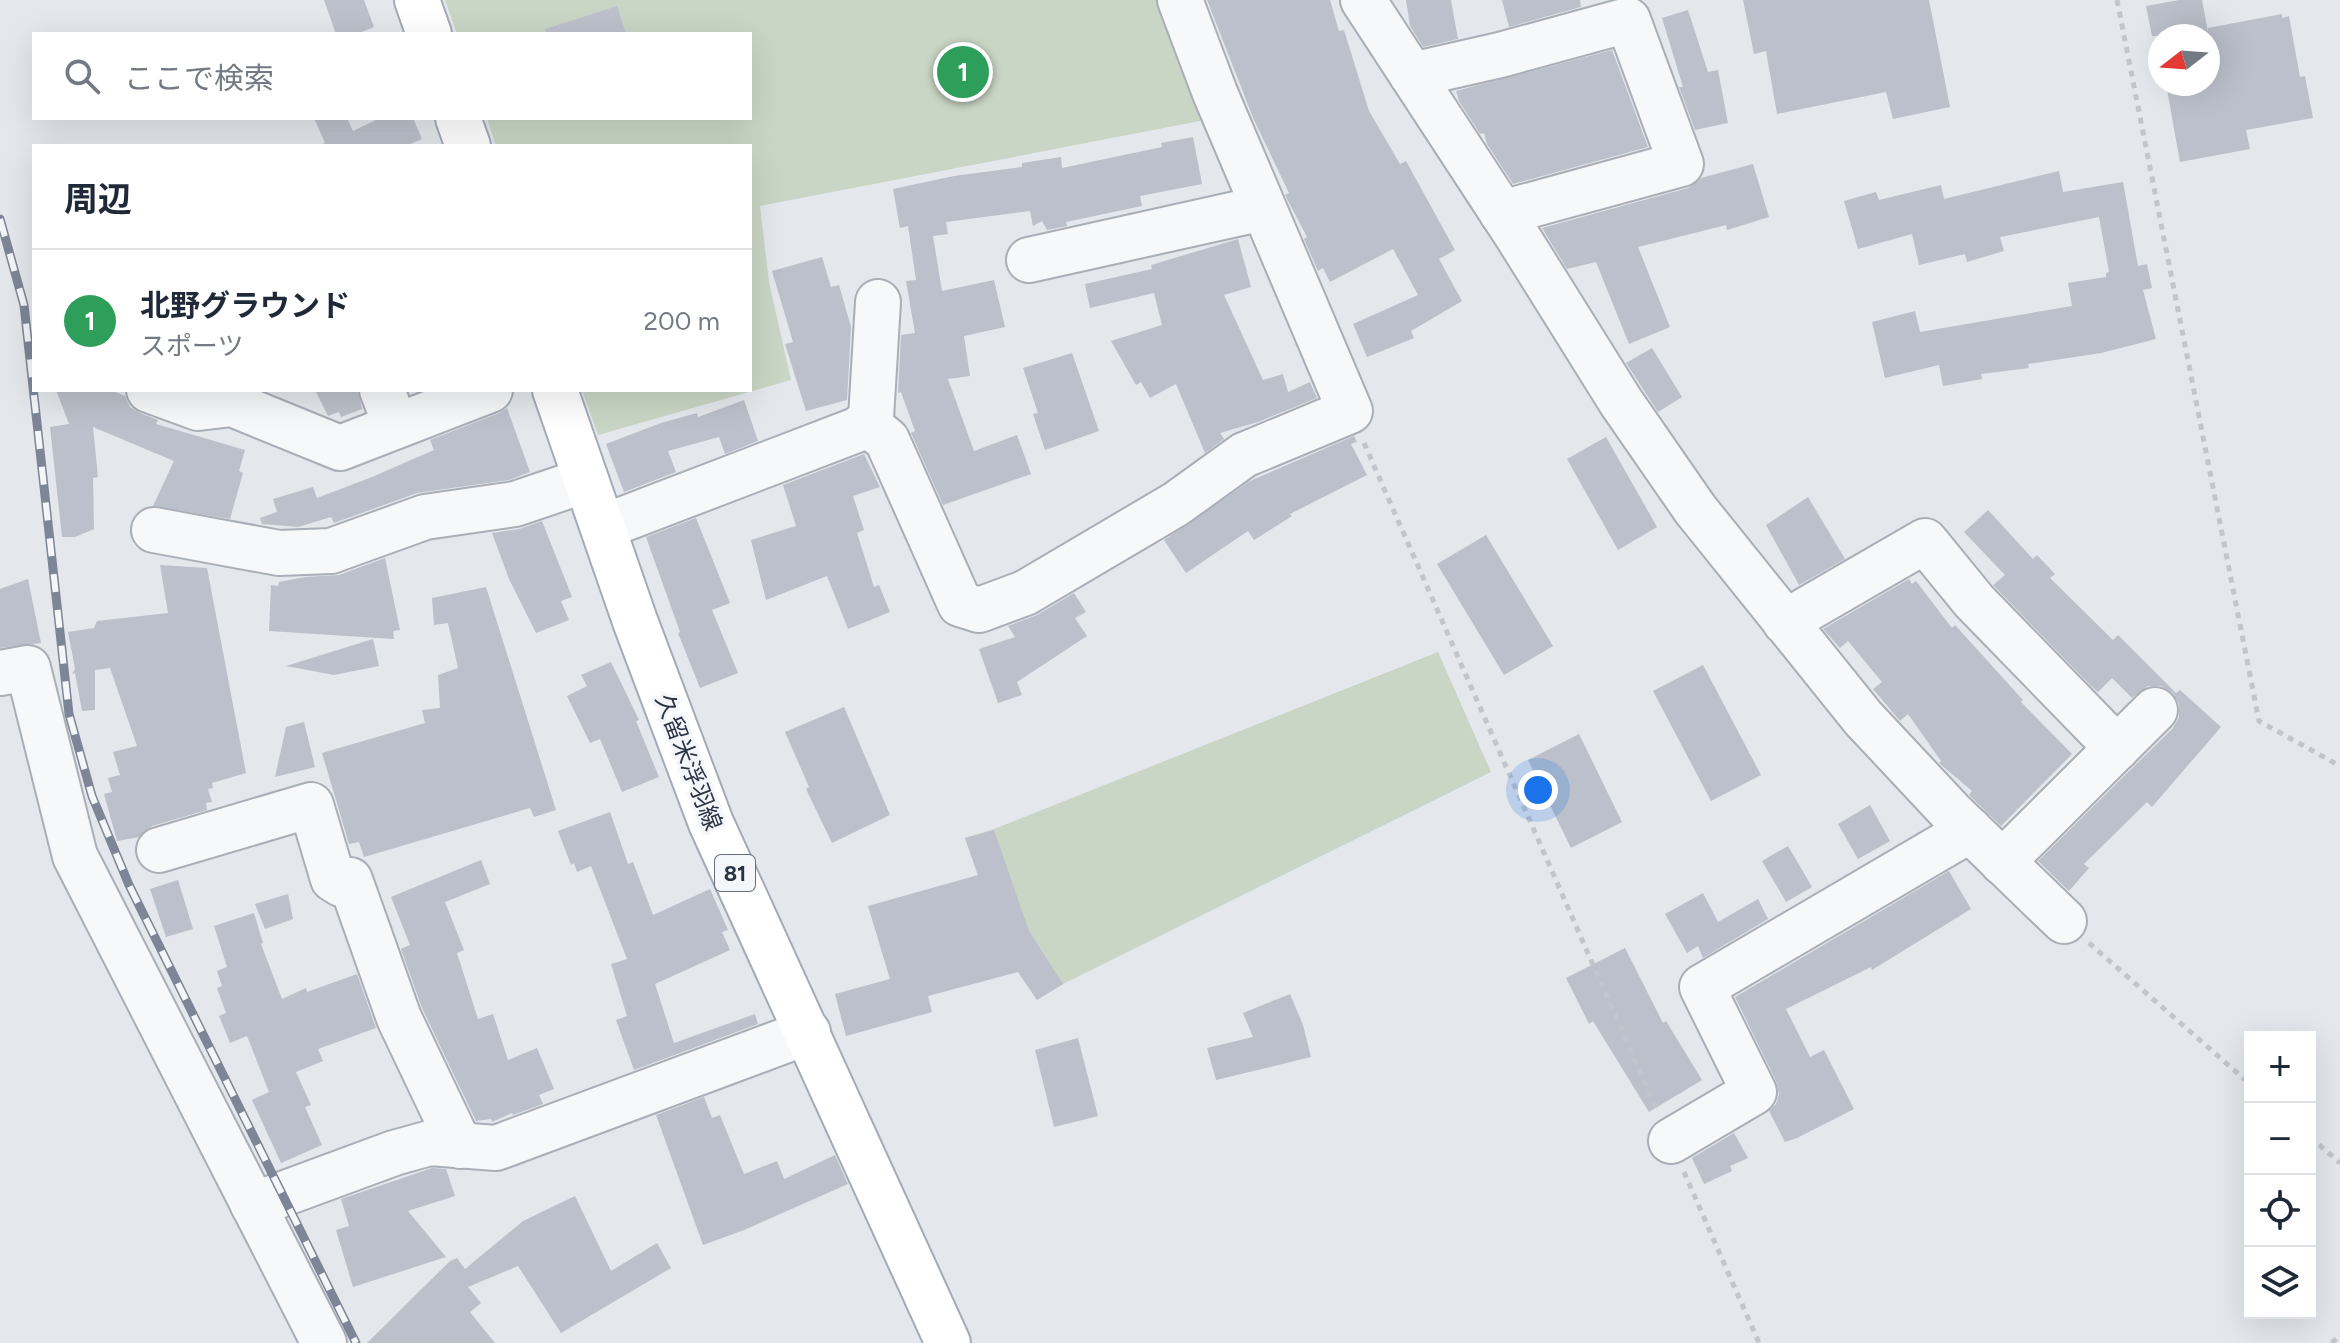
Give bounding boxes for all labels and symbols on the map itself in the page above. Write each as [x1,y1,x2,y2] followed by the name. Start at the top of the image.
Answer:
[2148,24,2220,96] north arrow
[937,42,989,102] pin: 1
[650,690,728,834] street label: 久留米浮羽線
[1518,770,1558,810] your location
[715,855,755,891] road number: 81

